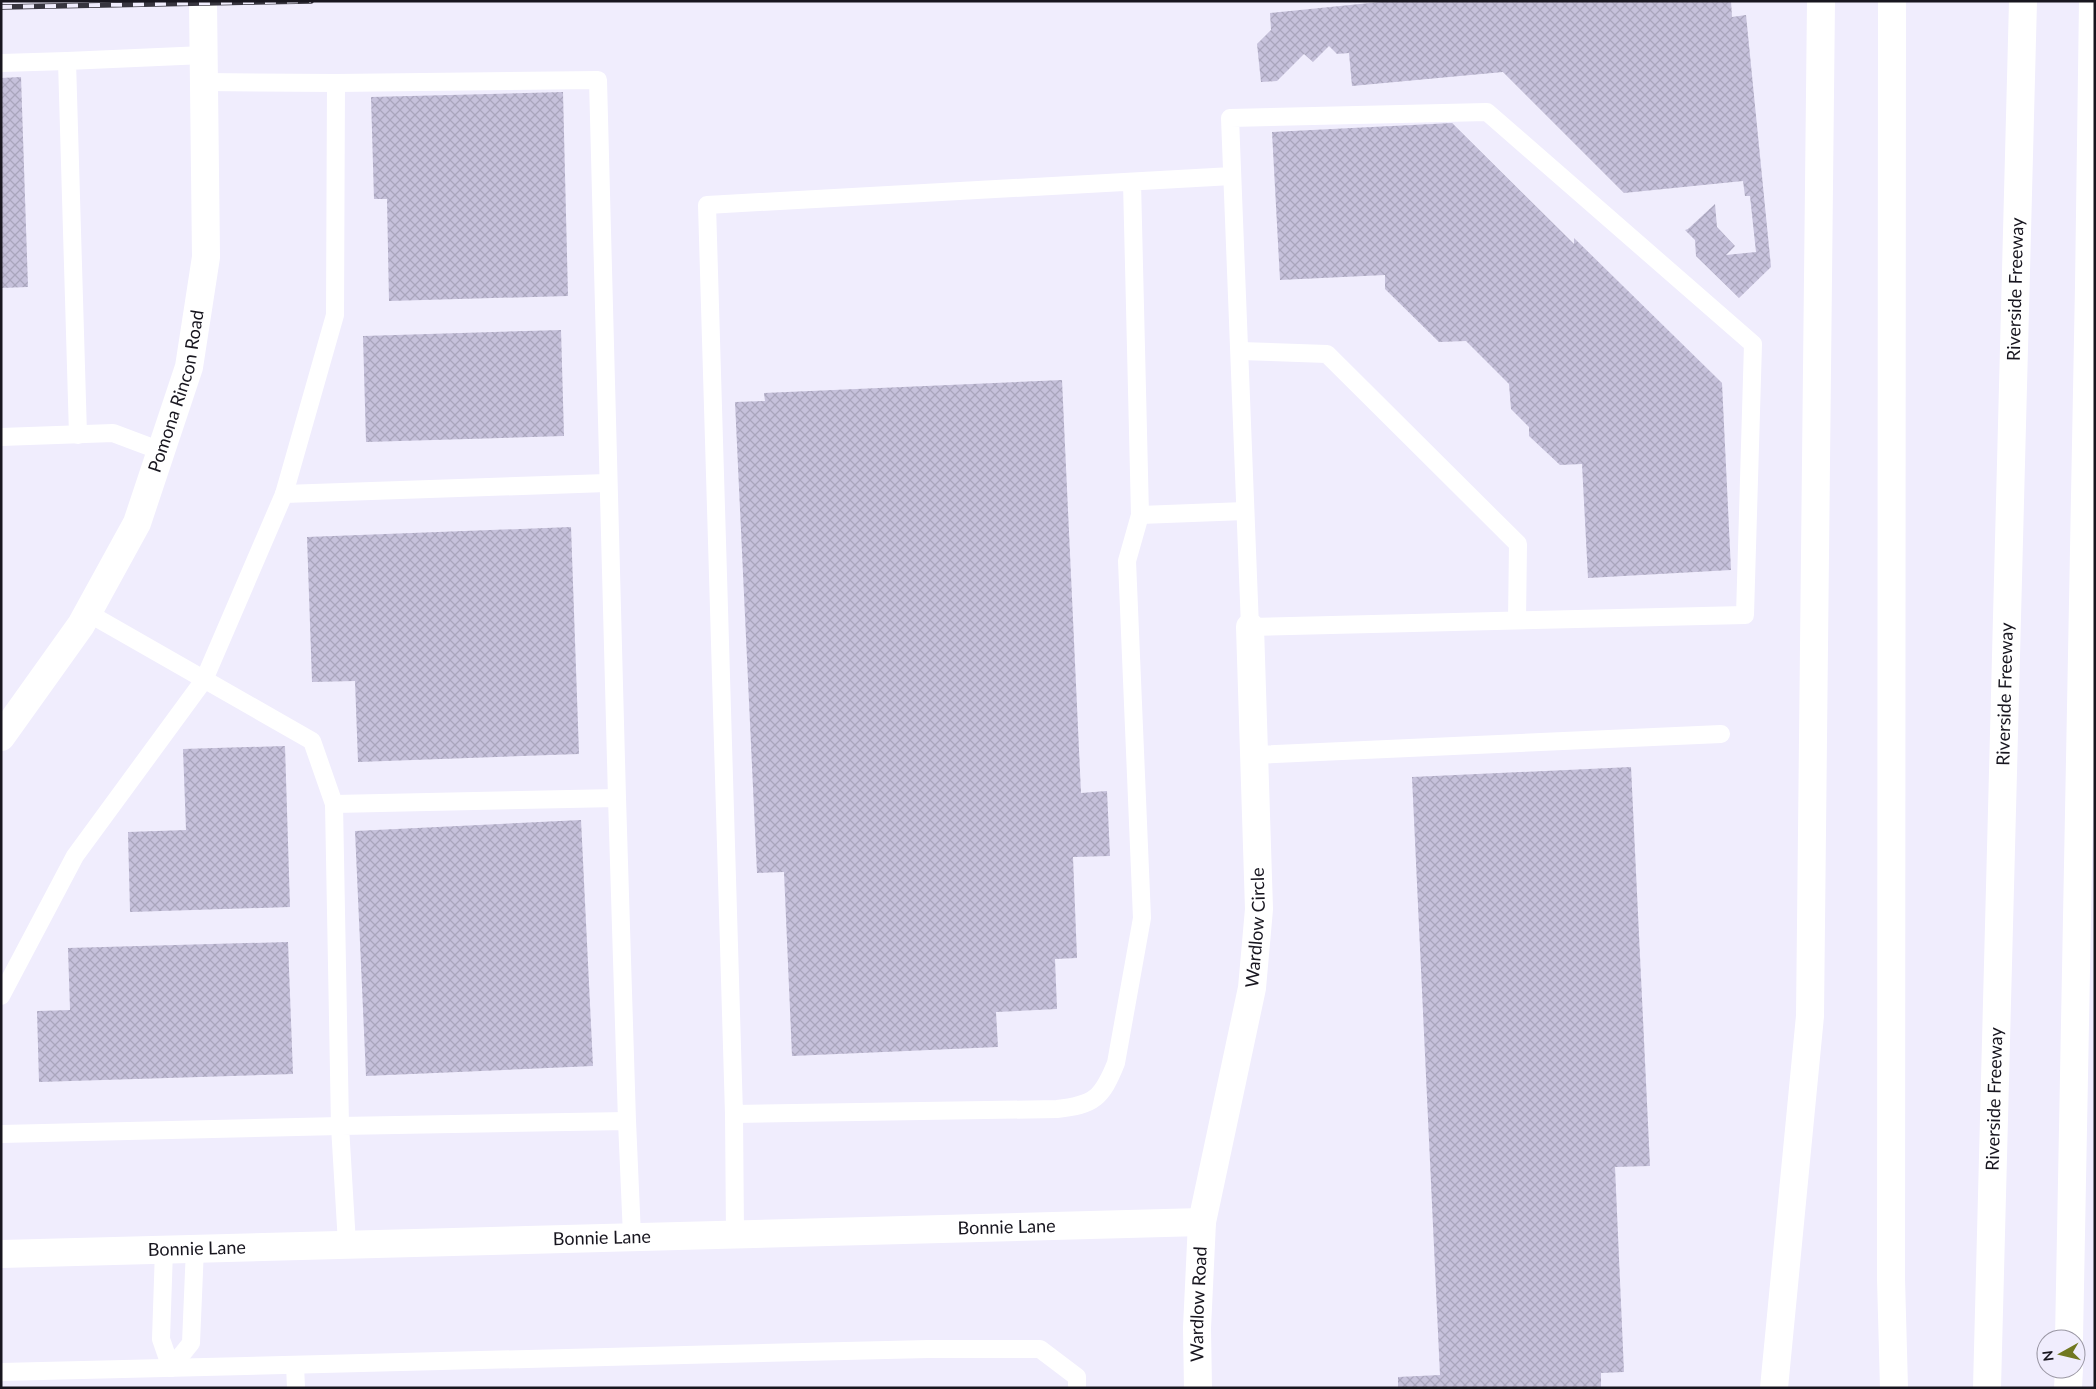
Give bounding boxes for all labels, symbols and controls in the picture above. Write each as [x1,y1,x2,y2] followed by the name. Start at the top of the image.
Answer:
[2002,217,2027,361] street label: Riverside Freeway
[143,308,208,475] street label: Pomona Rincon Road
[1991,621,2017,766] street label: Riverside Freeway
[1240,867,1269,989] street label: Wardlow Circle
[1981,1026,2006,1171] street label: Riverside Freeway
[957,1214,1056,1239] street label: Bonnie Lane
[552,1225,651,1249] street label: Bonnie Lane
[148,1235,246,1260] street label: Bonnie Lane
[1185,1246,1211,1362] street label: Wardlow Road
[2036,1329,2086,1379] north arrow
[2038,1349,2057,1362] text: N

